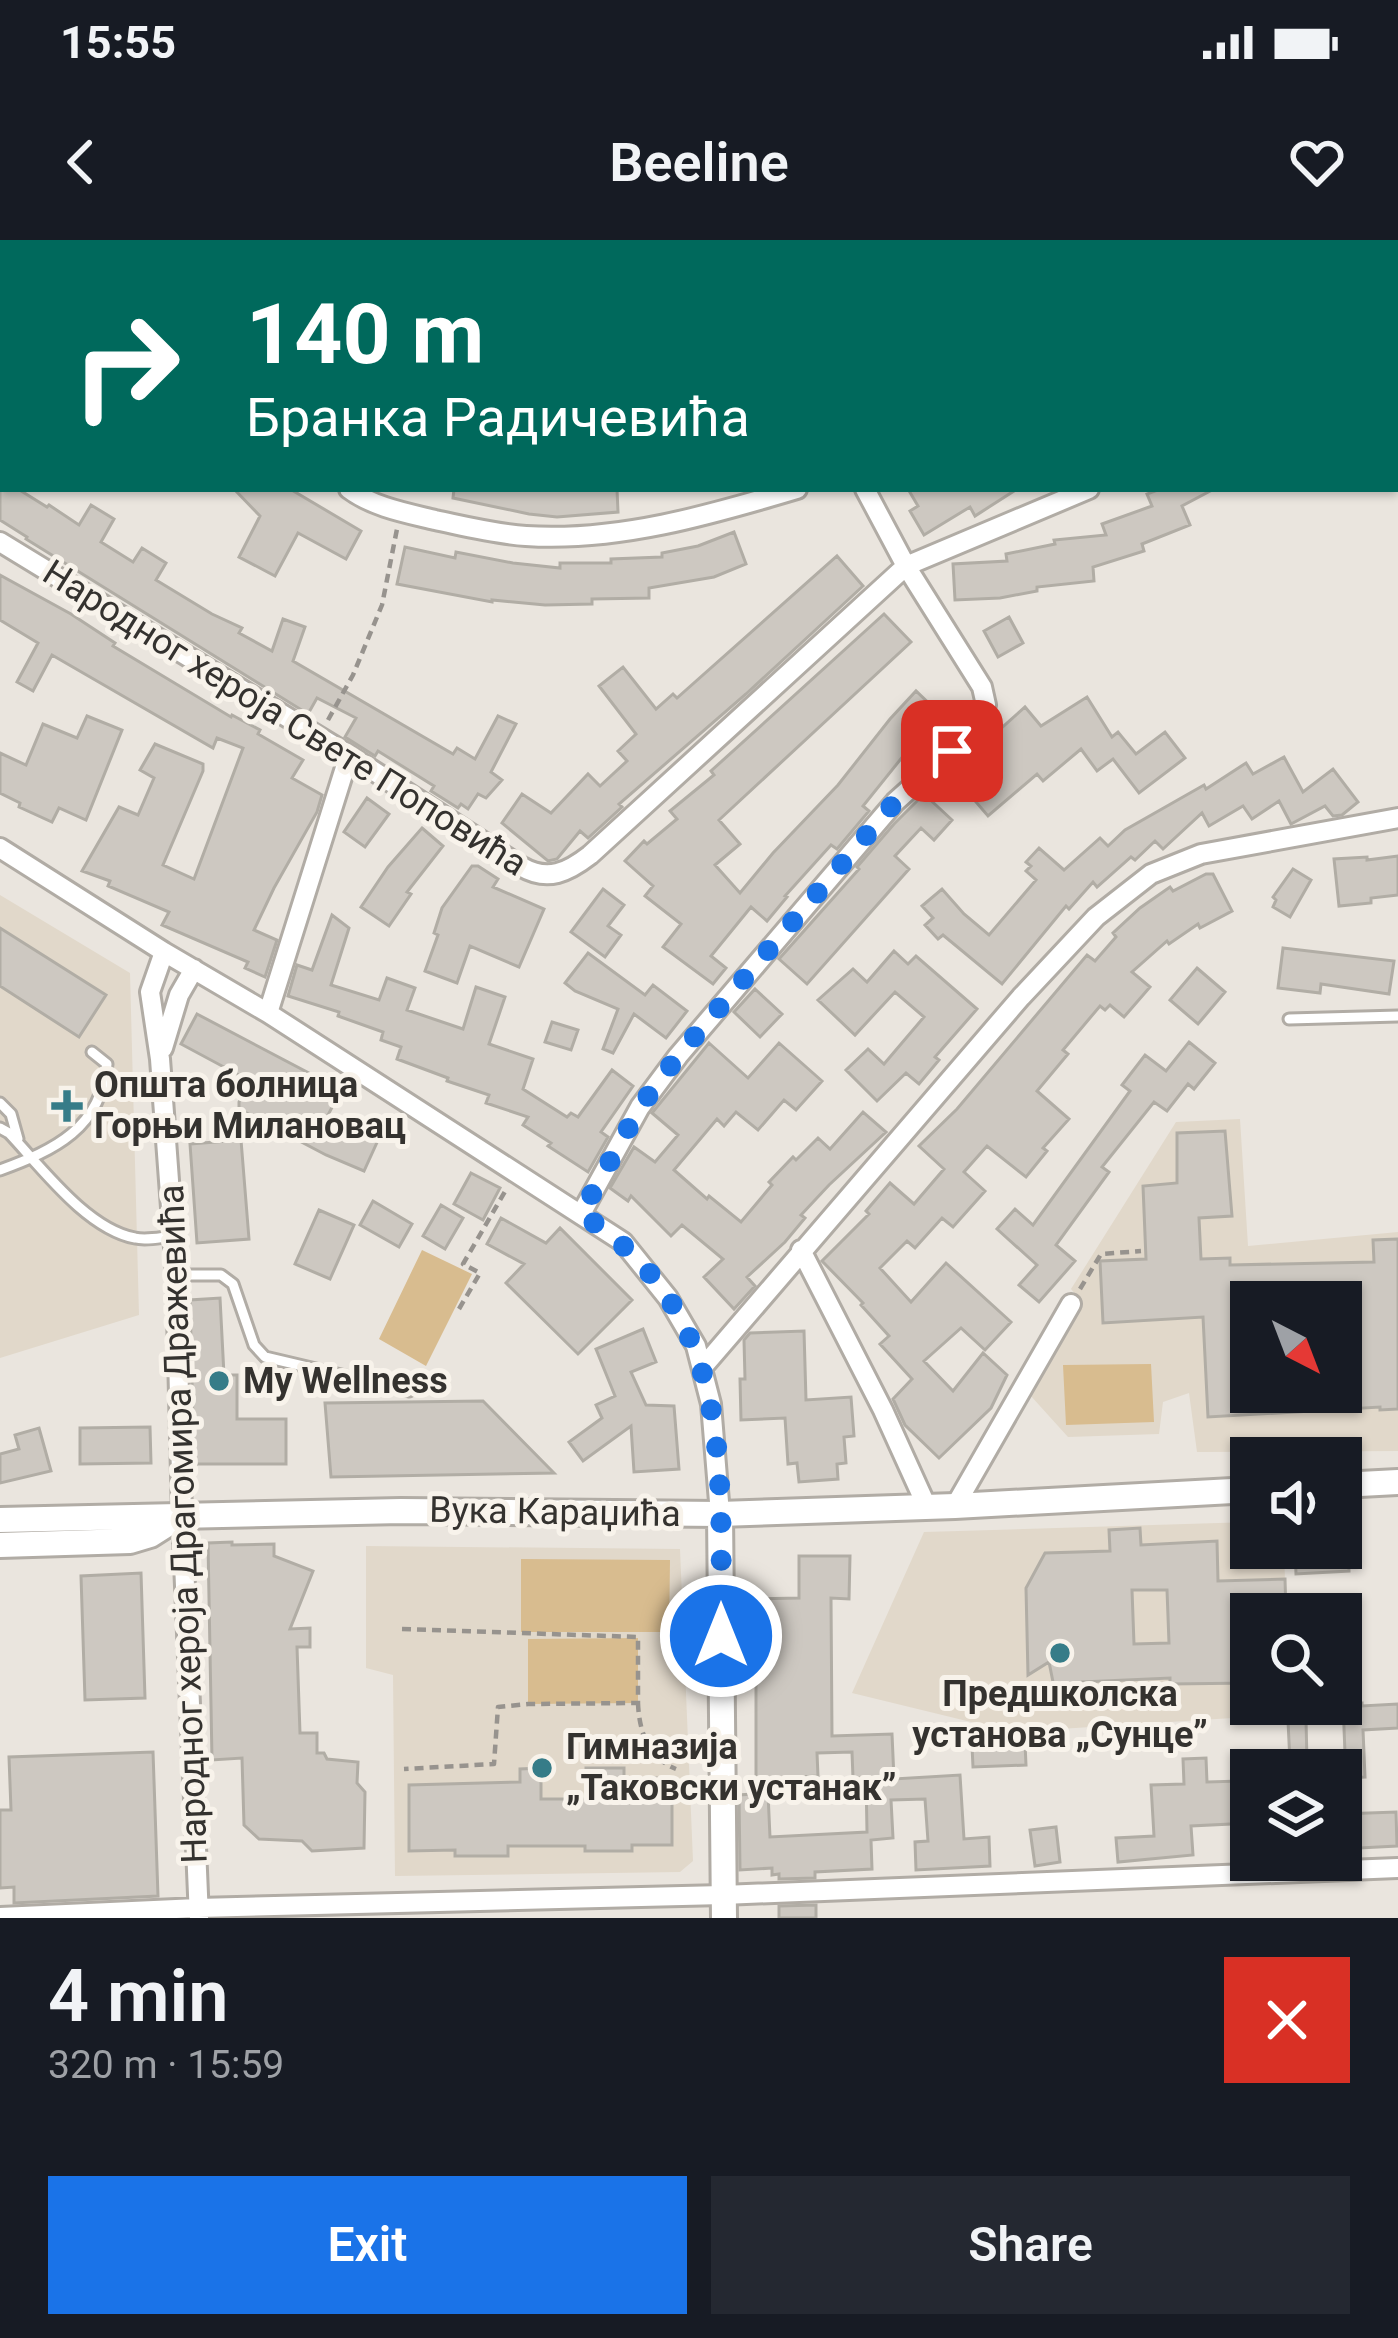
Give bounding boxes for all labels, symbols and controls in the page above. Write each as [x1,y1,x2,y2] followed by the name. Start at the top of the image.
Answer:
[60,16,176,69] text: 15:55
[48,129,114,195] icon: back
[1284,129,1350,195] icon: heart
[609,131,789,194] text: Beeline
[246,285,484,384] text: 140 m
[48,288,204,444] icon: right
[246,386,750,449] text: Бранка Радичевића
[36,551,534,885] street label: Народног хероја Свете Поповића
[901,700,1003,802] pin
[919,718,985,784] icon: arrive
[94,1064,406,1147] place label: Општа болница Горњи Милановац
[51,1090,83,1122] marker: Општа болница Горњи Милановац
[150,1184,216,1864] street label: Народног хероја Драгомира Дражевића
[1230,1281,1362,1413] north arrow
[1230,1281,1362,1881] map controls
[243,1360,448,1402] place label: My Wellness
[206,1368,232,1394] marker: My Wellness
[1230,1437,1362,1569] button: sound
[429,1489,681,1535] street label: Вука Караџића
[658,1573,784,1699] position arrow
[1230,1593,1362,1725] button: search
[1047,1640,1073,1666] marker: Предшколска установа „Сунце”
[912,1673,1208,1756] place label: Предшколска установа „Сунце”
[566,1726,896,1809] place label: Гимназија „Таковски устанак”
[1230,1749,1362,1881] button: layers
[529,1755,555,1781] marker: Гимназија „Таковски устанак”
[48,1954,229,2039] text: 4 min
[1224,1957,1350,2083] button: close
[48,2042,284,2088] text: 320 m · 15:59
[48,2176,687,2314] button: Exit
[711,2176,1350,2314] button: Share

